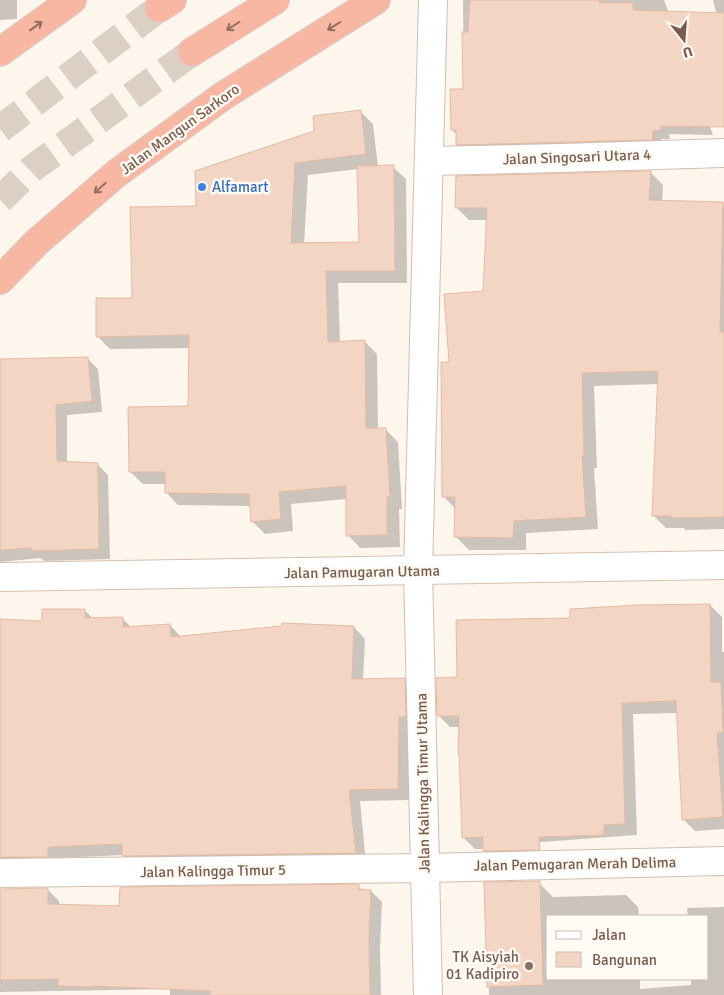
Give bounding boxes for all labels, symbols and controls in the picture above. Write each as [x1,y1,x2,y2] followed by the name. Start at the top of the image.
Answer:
[659,15,709,65] north arrow
[29,21,43,31] one-way arrow
[227,21,241,31] one-way arrow
[328,21,342,31] one-way arrow
[681,42,695,61] text: U
[117,80,243,178] street label: Jalan Mangun Sarkoro
[503,145,651,169] street label: Jalan Singosari Utara 4
[212,178,269,196] place label: Alfamart
[196,181,208,193] marker: Alfamart
[94,182,107,194] one-way arrow
[284,562,440,582] street label: Jalan Pamugaran Utama
[412,693,434,873] street label: Jalan Kalingga Timur Utama
[474,853,676,875] street label: Jalan Pemugaran Merah Delima
[140,861,286,881] street label: Jalan Kalingga Timur 5
[546,915,709,980] legend
[592,926,626,944] text: Jalan
[446,948,519,983] place label: TK Aisyiah 01 Kadipiro
[592,951,657,969] text: Bangunan
[523,960,535,972] marker: TK Aisyiah 01 Kadipiro

